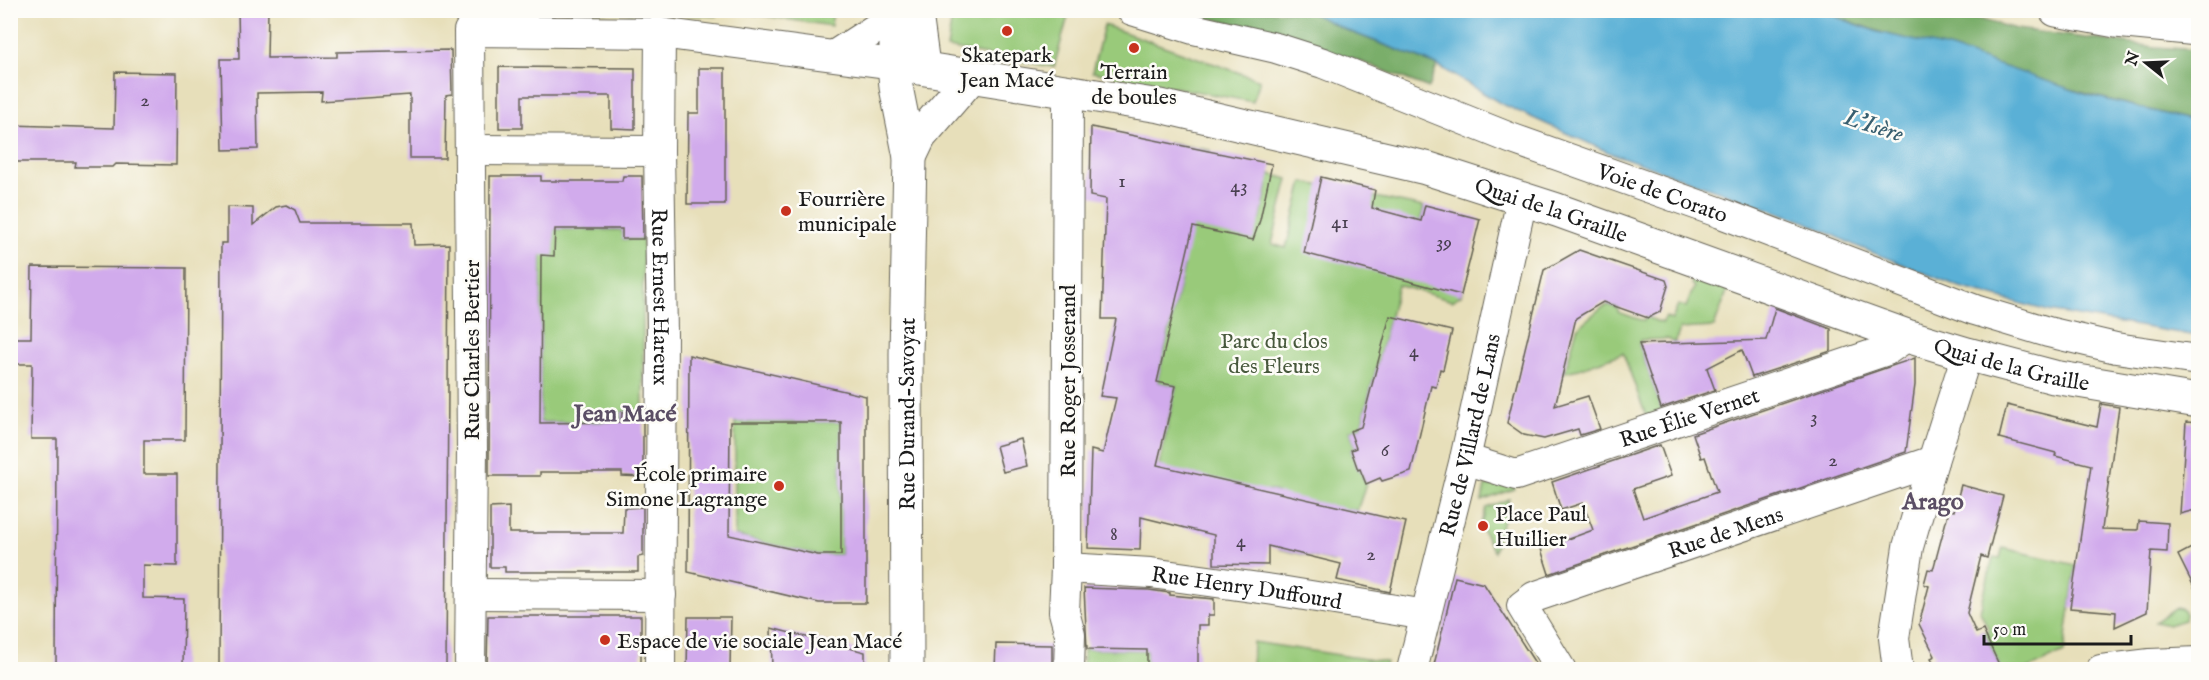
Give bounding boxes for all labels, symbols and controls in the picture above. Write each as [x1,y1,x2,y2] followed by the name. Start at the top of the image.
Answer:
[1000,24,1014,38] marker: Skatepark Jean Macé
[2116,33,2176,93] north arrow
[1127,41,1141,55] marker: Terrain de boules
[957,42,1054,95] place label: Skatepark Jean Macé
[2122,49,2145,70] text: N
[1091,59,1177,112] place label: Terrain de boules
[140,88,150,113] house number: 2
[1839,102,1907,151] water label: L'Isère
[1592,158,1732,230] street label: Voie de Corato
[1118,169,1126,194] house number: 1
[1471,173,1631,250] street label: Quai de la Graille
[1230,174,1248,199] house number: 43
[798,186,896,239] place label: Fourrière municipale
[779,204,793,218] marker: Fourrière municipale
[644,208,674,386] street label: Rue Ernest Hareux
[1331,210,1349,235] house number: 41
[1436,230,1452,255] house number: 39
[459,260,487,440] street label: Rue Charles Bertier
[1055,284,1083,478] street label: Rue Roger Josserand
[894,317,923,510] street label: Rue Durand-Savoyat
[1220,328,1328,381] park label: Parc du clos des Fleurs
[1434,331,1508,540] street label: Rue de Villard de Lans
[1930,333,2091,399] street label: Quai de la Graille
[1409,339,1419,364] house number: 4
[1616,382,1764,455] street label: Rue Élie Vernet
[571,399,676,430] district label: Jean Macé
[1810,405,1818,430] house number: 3
[1381,438,1390,463] house number: 6
[1828,448,1838,473] house number: 2
[606,461,767,514] place label: École primaire Simone Lagrange
[772,479,786,493] marker: École primaire Simone Lagrange
[1901,487,1964,518] district label: Arago
[1495,501,1587,554] place label: Place Paul Huillier
[1665,501,1787,566] street label: Rue de Mens
[1476,519,1490,533] marker: Place Paul Huillier
[1110,522,1118,547] house number: 8
[1236,529,1246,554] house number: 4
[1366,542,1376,567] house number: 2
[1149,561,1344,617] street label: Rue Henry Duffourd
[1984,608,2131,646] scale bar
[1993,619,2026,642] text: 50 m
[617,628,902,656] place label: Espace de vie sociale Jean Macé
[598,633,612,647] marker: Espace de vie sociale Jean Macé

